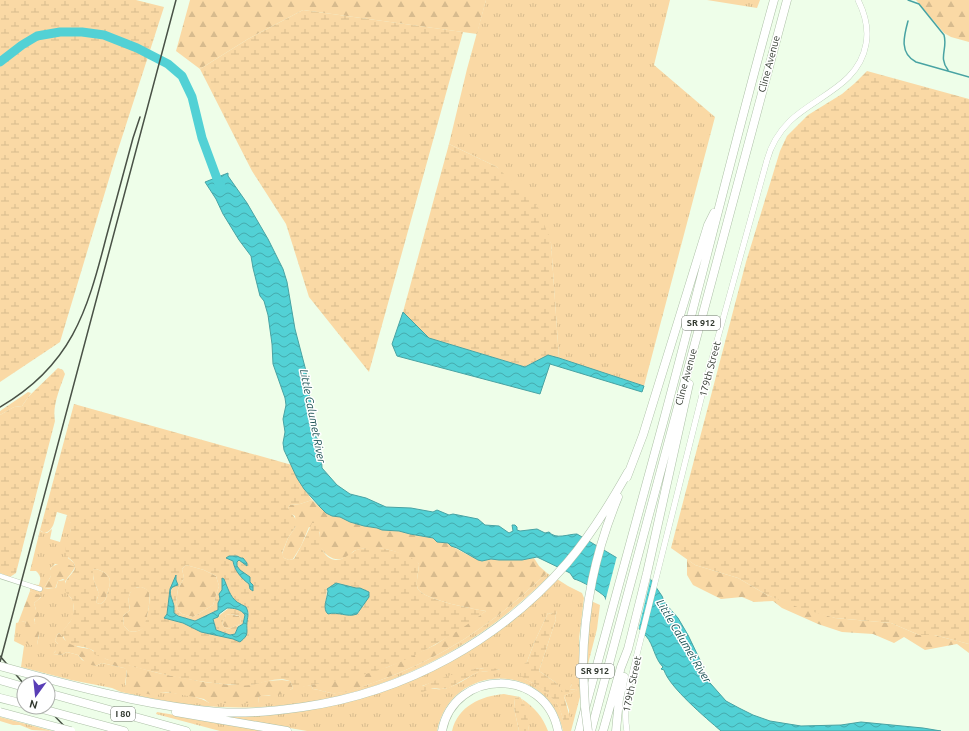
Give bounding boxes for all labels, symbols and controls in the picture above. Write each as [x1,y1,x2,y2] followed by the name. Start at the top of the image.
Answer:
[756,34,782,94] street label: Cline Avenue
[682,316,720,330] road number: SR 912
[697,340,723,398] street label: 179th Street
[673,347,699,407] street label: Cline Avenue
[298,368,328,465] water label: Little Calumet River
[654,597,714,686] water label: Little Calumet River
[621,655,643,713] street label: 179th Street
[576,664,614,678] road number: SR 912
[16,675,56,715] north arrow
[28,698,39,712] text: N
[111,707,135,721] road number: I 80

